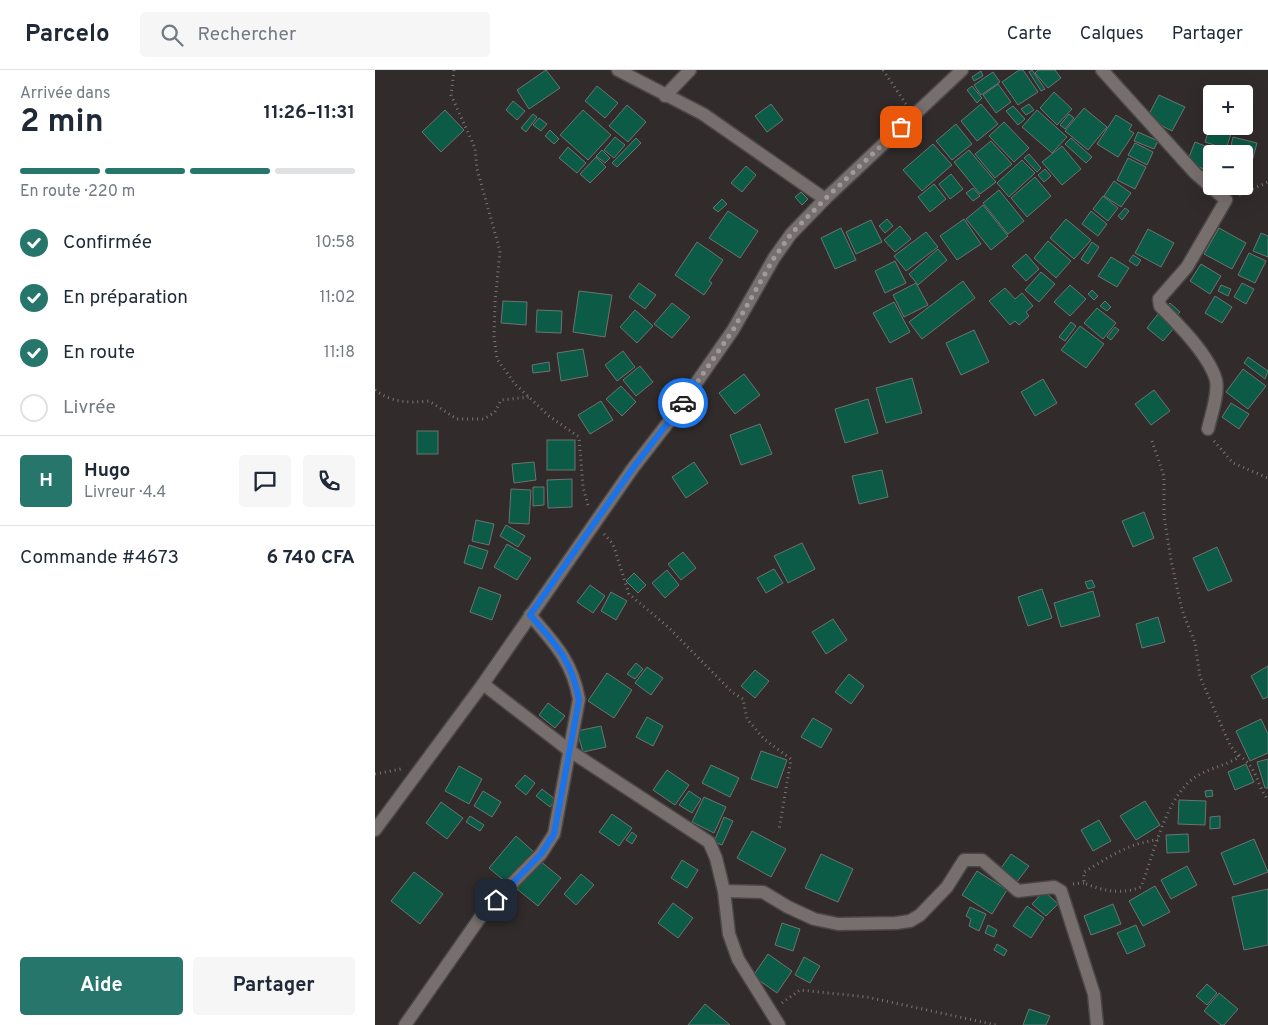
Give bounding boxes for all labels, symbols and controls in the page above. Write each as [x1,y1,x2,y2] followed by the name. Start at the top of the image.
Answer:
[140,12,490,57] search box
[25,20,110,50] text: Parcelo
[158,21,186,49] icon: search
[198,23,296,47] text: Rechercher
[1007,23,1052,46] text: Carte
[1080,23,1144,46] text: Calques
[1172,23,1243,46] text: Partager
[20,84,110,104] text: Arrivée dans
[1203,85,1253,195] map controls
[1203,85,1253,135] button: +
[264,101,355,125] text: 11:26–11:31
[20,103,104,143] text: 2 min
[880,106,922,148] pin
[887,113,915,141] icon: bag
[1203,145,1253,195] button: −
[20,182,135,202] text: En route · 220 m
[20,229,48,257] icon: check
[63,231,152,255] text: Confirmée
[315,233,355,253] text: 10:58
[20,284,48,312] icon: check
[63,286,188,310] text: En préparation
[319,288,355,308] text: 11:02
[20,339,48,367] icon: check
[63,341,135,365] text: En route
[324,343,355,363] text: 11:18
[658,378,708,428] courier
[669,389,697,417] icon: car
[63,396,116,420] text: Livrée
[239,455,291,507] button: chat
[303,455,355,507] button: phone
[84,459,130,483] text: Hugo
[39,469,53,493] text: H
[84,483,166,503] text: Livreur · 4.4
[20,546,179,570] text: Commande #4673
[266,546,355,570] text: 6 740 CFA
[475,879,517,921] pin
[482,886,510,914] icon: home
[20,957,183,1015] button: Aide
[193,957,355,1015] button: Partager

